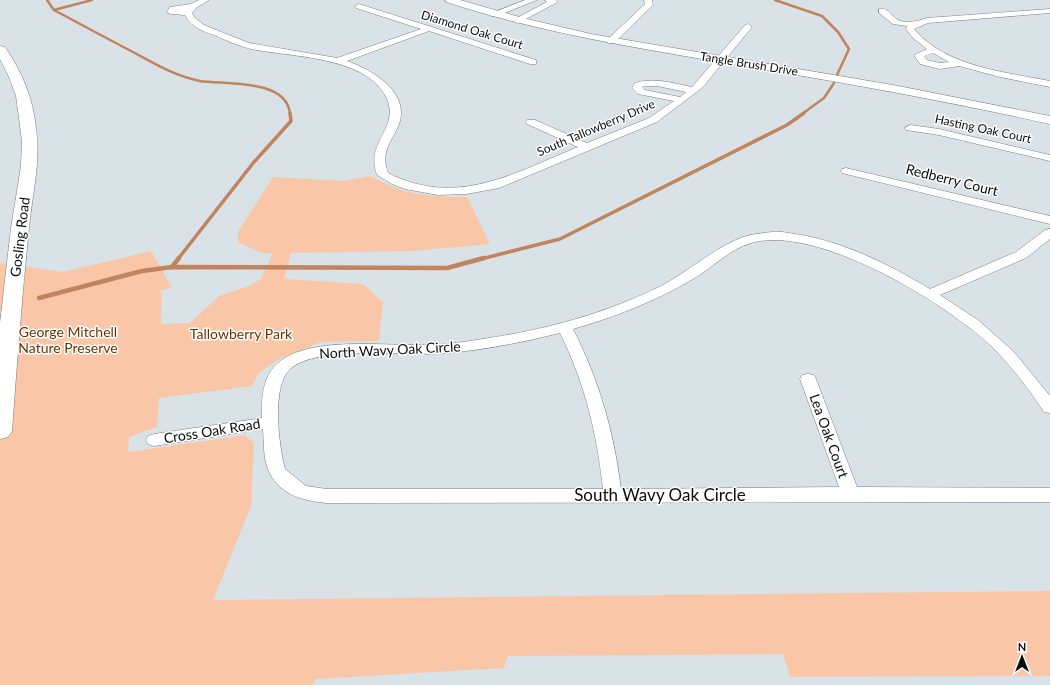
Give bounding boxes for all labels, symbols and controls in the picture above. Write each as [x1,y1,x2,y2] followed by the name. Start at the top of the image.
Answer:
[419,7,526,52] street label: Diamond Oak Court
[699,48,799,79] street label: Tangle Brush Drive
[535,96,657,159] street label: South Tallowberry Drive
[934,111,1033,146] street label: Hasting Oak Court
[904,160,1000,199] street label: Redberry Court
[6,196,33,278] street label: Gosling Road
[18,323,118,356] park label: George Mitchell Nature Preserve
[190,325,293,342] park label: Tallowberry Park
[319,337,461,362] street label: North Wavy Oak Circle
[806,391,853,480] street label: Lea Oak Court
[162,414,261,447] street label: Cross Oak Road
[574,484,746,505] street label: South Wavy Oak Circle
[1002,637,1042,677] north arrow
[1018,640,1026,653] text: N

